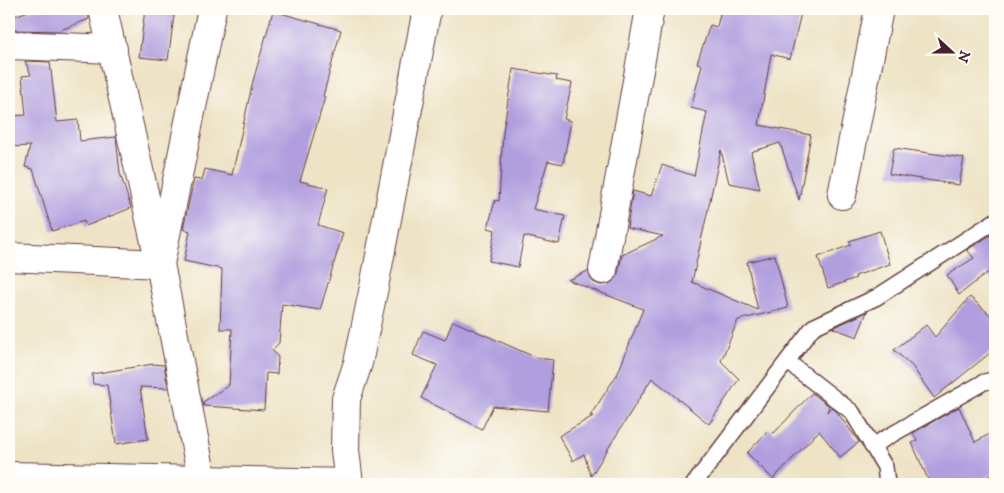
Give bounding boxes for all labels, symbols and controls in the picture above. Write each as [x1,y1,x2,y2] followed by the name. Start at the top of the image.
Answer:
[926,28,976,78] north arrow
[953,48,974,65] text: N

